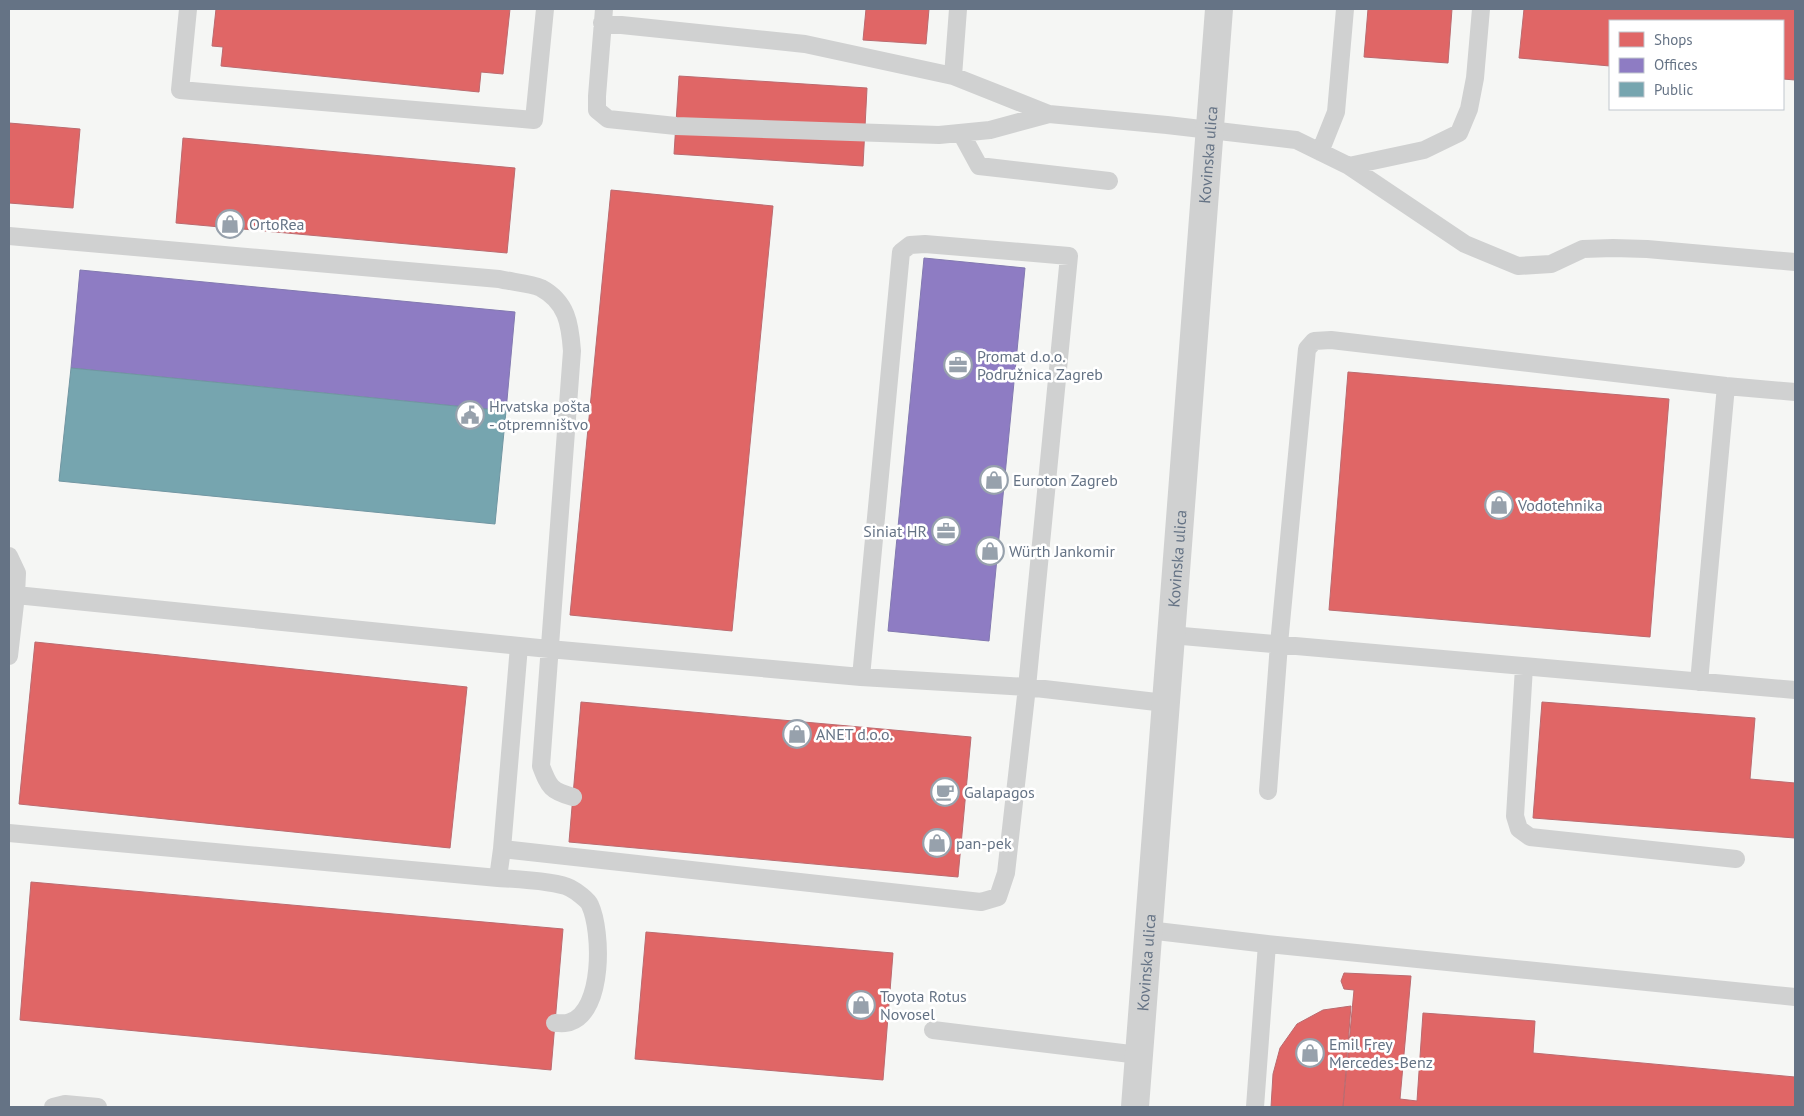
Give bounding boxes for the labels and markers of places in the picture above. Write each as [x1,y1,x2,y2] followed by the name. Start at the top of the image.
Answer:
[215,209,245,239] shop icon: OrtoRea
[249,214,305,234] place label: OrtoRea
[977,346,1103,384] place label: Promat d.o.o. Podružnica Zagreb
[943,350,973,380] office icon: Promat d.o.o. Podružnica Zagreb
[489,396,590,434] place label: Hrvatska pošta - otpremništvo
[455,400,485,430] public building icon: Hrvatska pošta - otpremništvo
[979,465,1009,495] shop icon: Euroton Zagreb
[1013,470,1118,490] place label: Euroton Zagreb
[1484,490,1514,520] shop icon: Vodotehnika
[1517,495,1603,515] place label: Vodotehnika
[931,516,961,546] office icon: Siniat HR
[863,521,927,541] place label: Siniat HR
[975,536,1005,566] shop icon: Würth Jankomir
[1009,541,1115,561] place label: Würth Jankomir
[782,719,812,749] shop icon: ANET d.o.o.
[816,724,893,744] place label: ANET d.o.o.
[930,777,960,807] cafe icon: Galapagos
[964,782,1035,802] place label: Galapagos
[922,828,952,858] shop icon: pan-pek
[956,833,1012,853] place label: pan-pek
[880,986,967,1024] place label: Toyota Rotus Novosel
[846,990,876,1020] shop icon: Toyota Rotus Novosel
[1329,1034,1433,1072] place label: Emil Frey Mercedes-Benz
[1295,1038,1325,1068] shop icon: Emil Frey Mercedes-Benz

